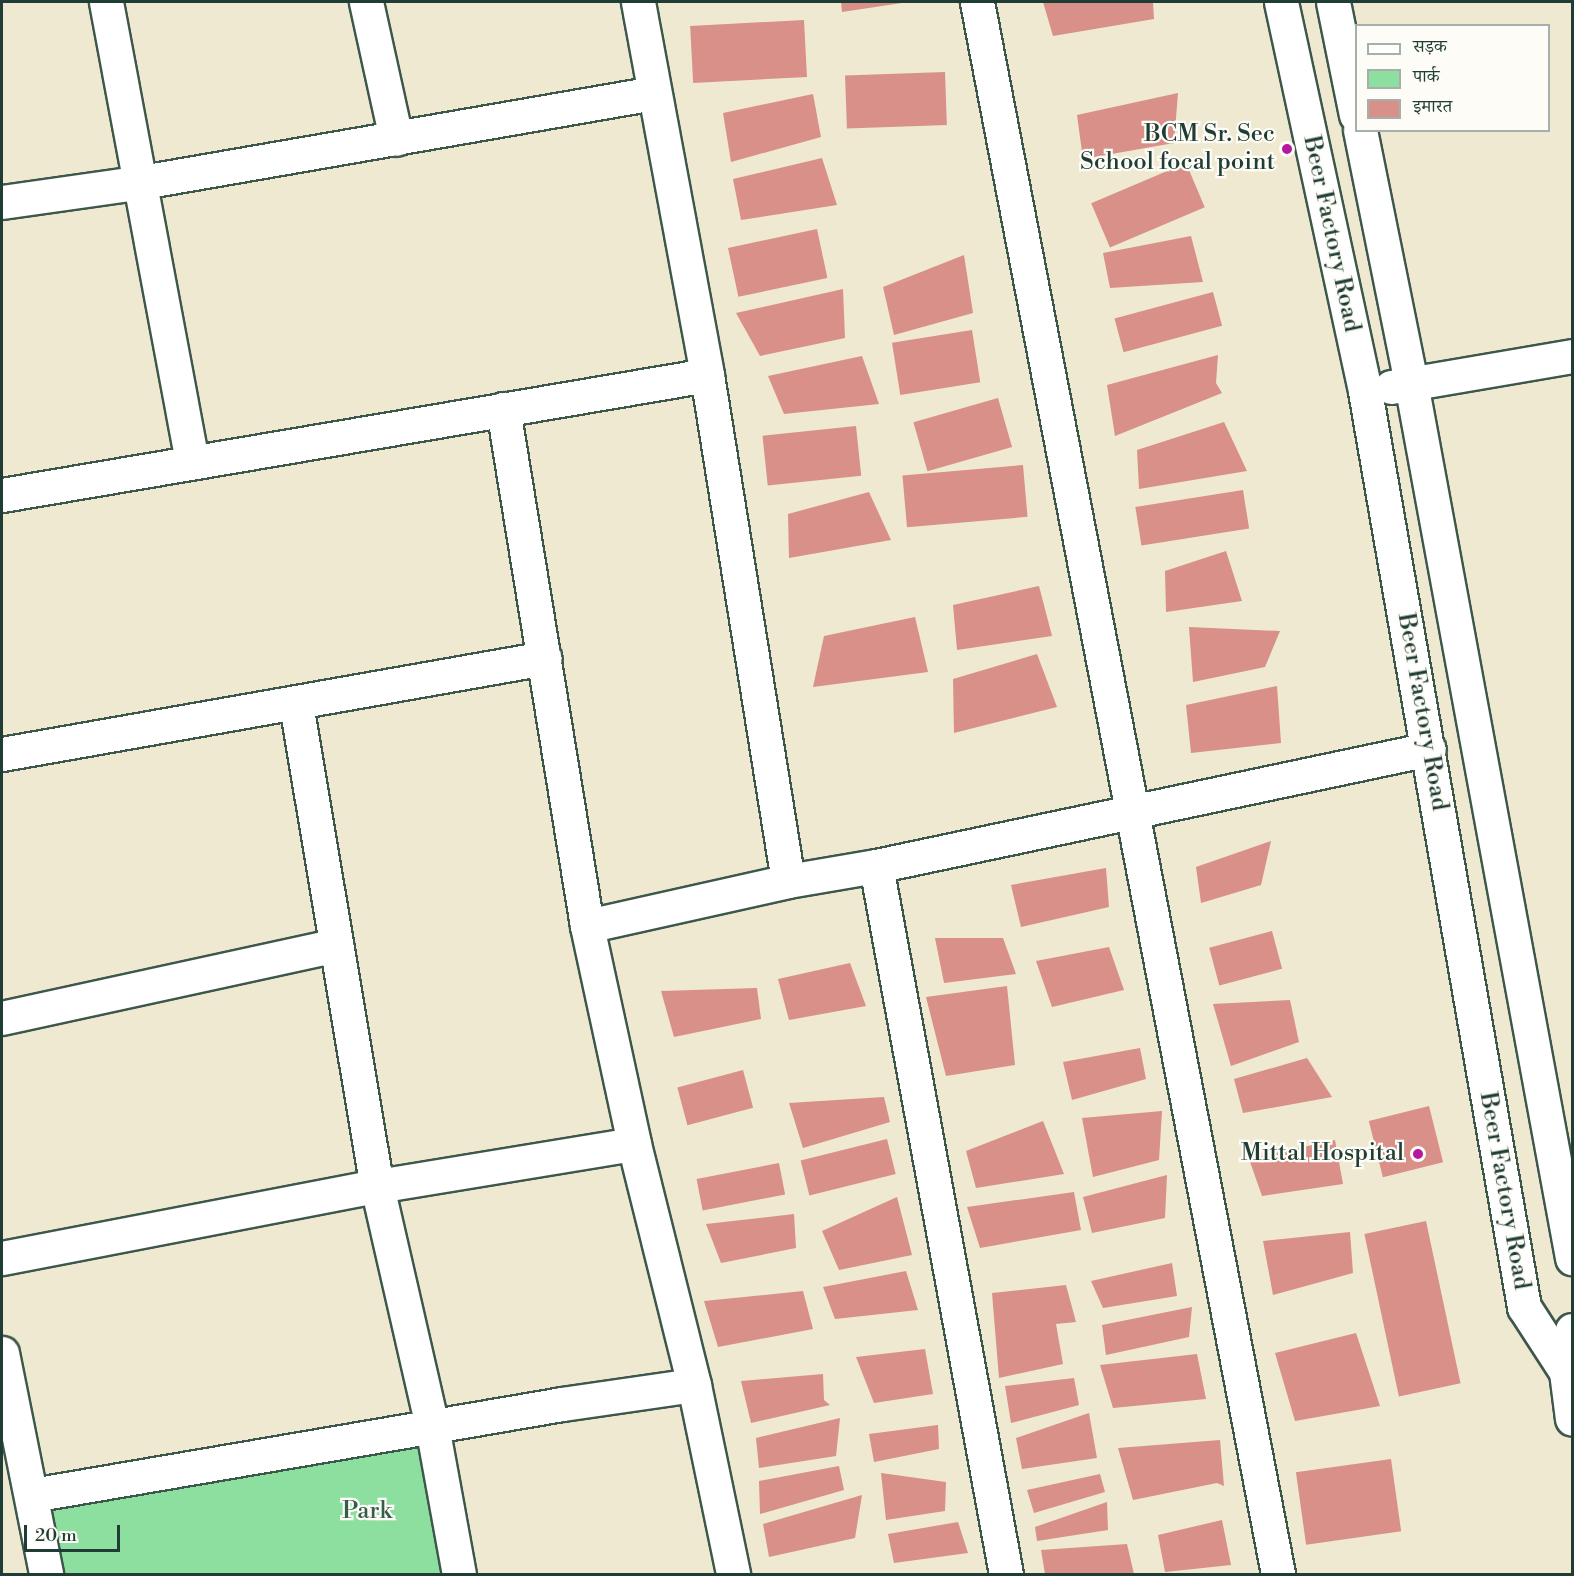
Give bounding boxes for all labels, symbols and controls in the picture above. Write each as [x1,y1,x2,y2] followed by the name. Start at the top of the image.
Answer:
[1355,24,1550,132] legend
[1413,35,1447,58] text: सड़क
[1413,65,1440,88] text: पार्क
[1413,95,1452,118] text: इमारत
[1080,121,1275,177] place label: BCM Sr. Sec School focal point
[1296,133,1366,335] street label: Beer Factory Road
[1280,142,1294,156] marker: BCM Sr. Sec School focal point
[1390,611,1454,813] street label: Beer Factory Road
[1472,1090,1536,1292] street label: Beer Factory Road
[1241,1140,1404,1168] place label: Mittal Hospital
[1409,1145,1427,1163] marker: Mittal Hospital
[342,1498,392,1526] park label: Park
[27,1513,123,1551] scale bar
[35,1524,77,1547] text: 20 m

